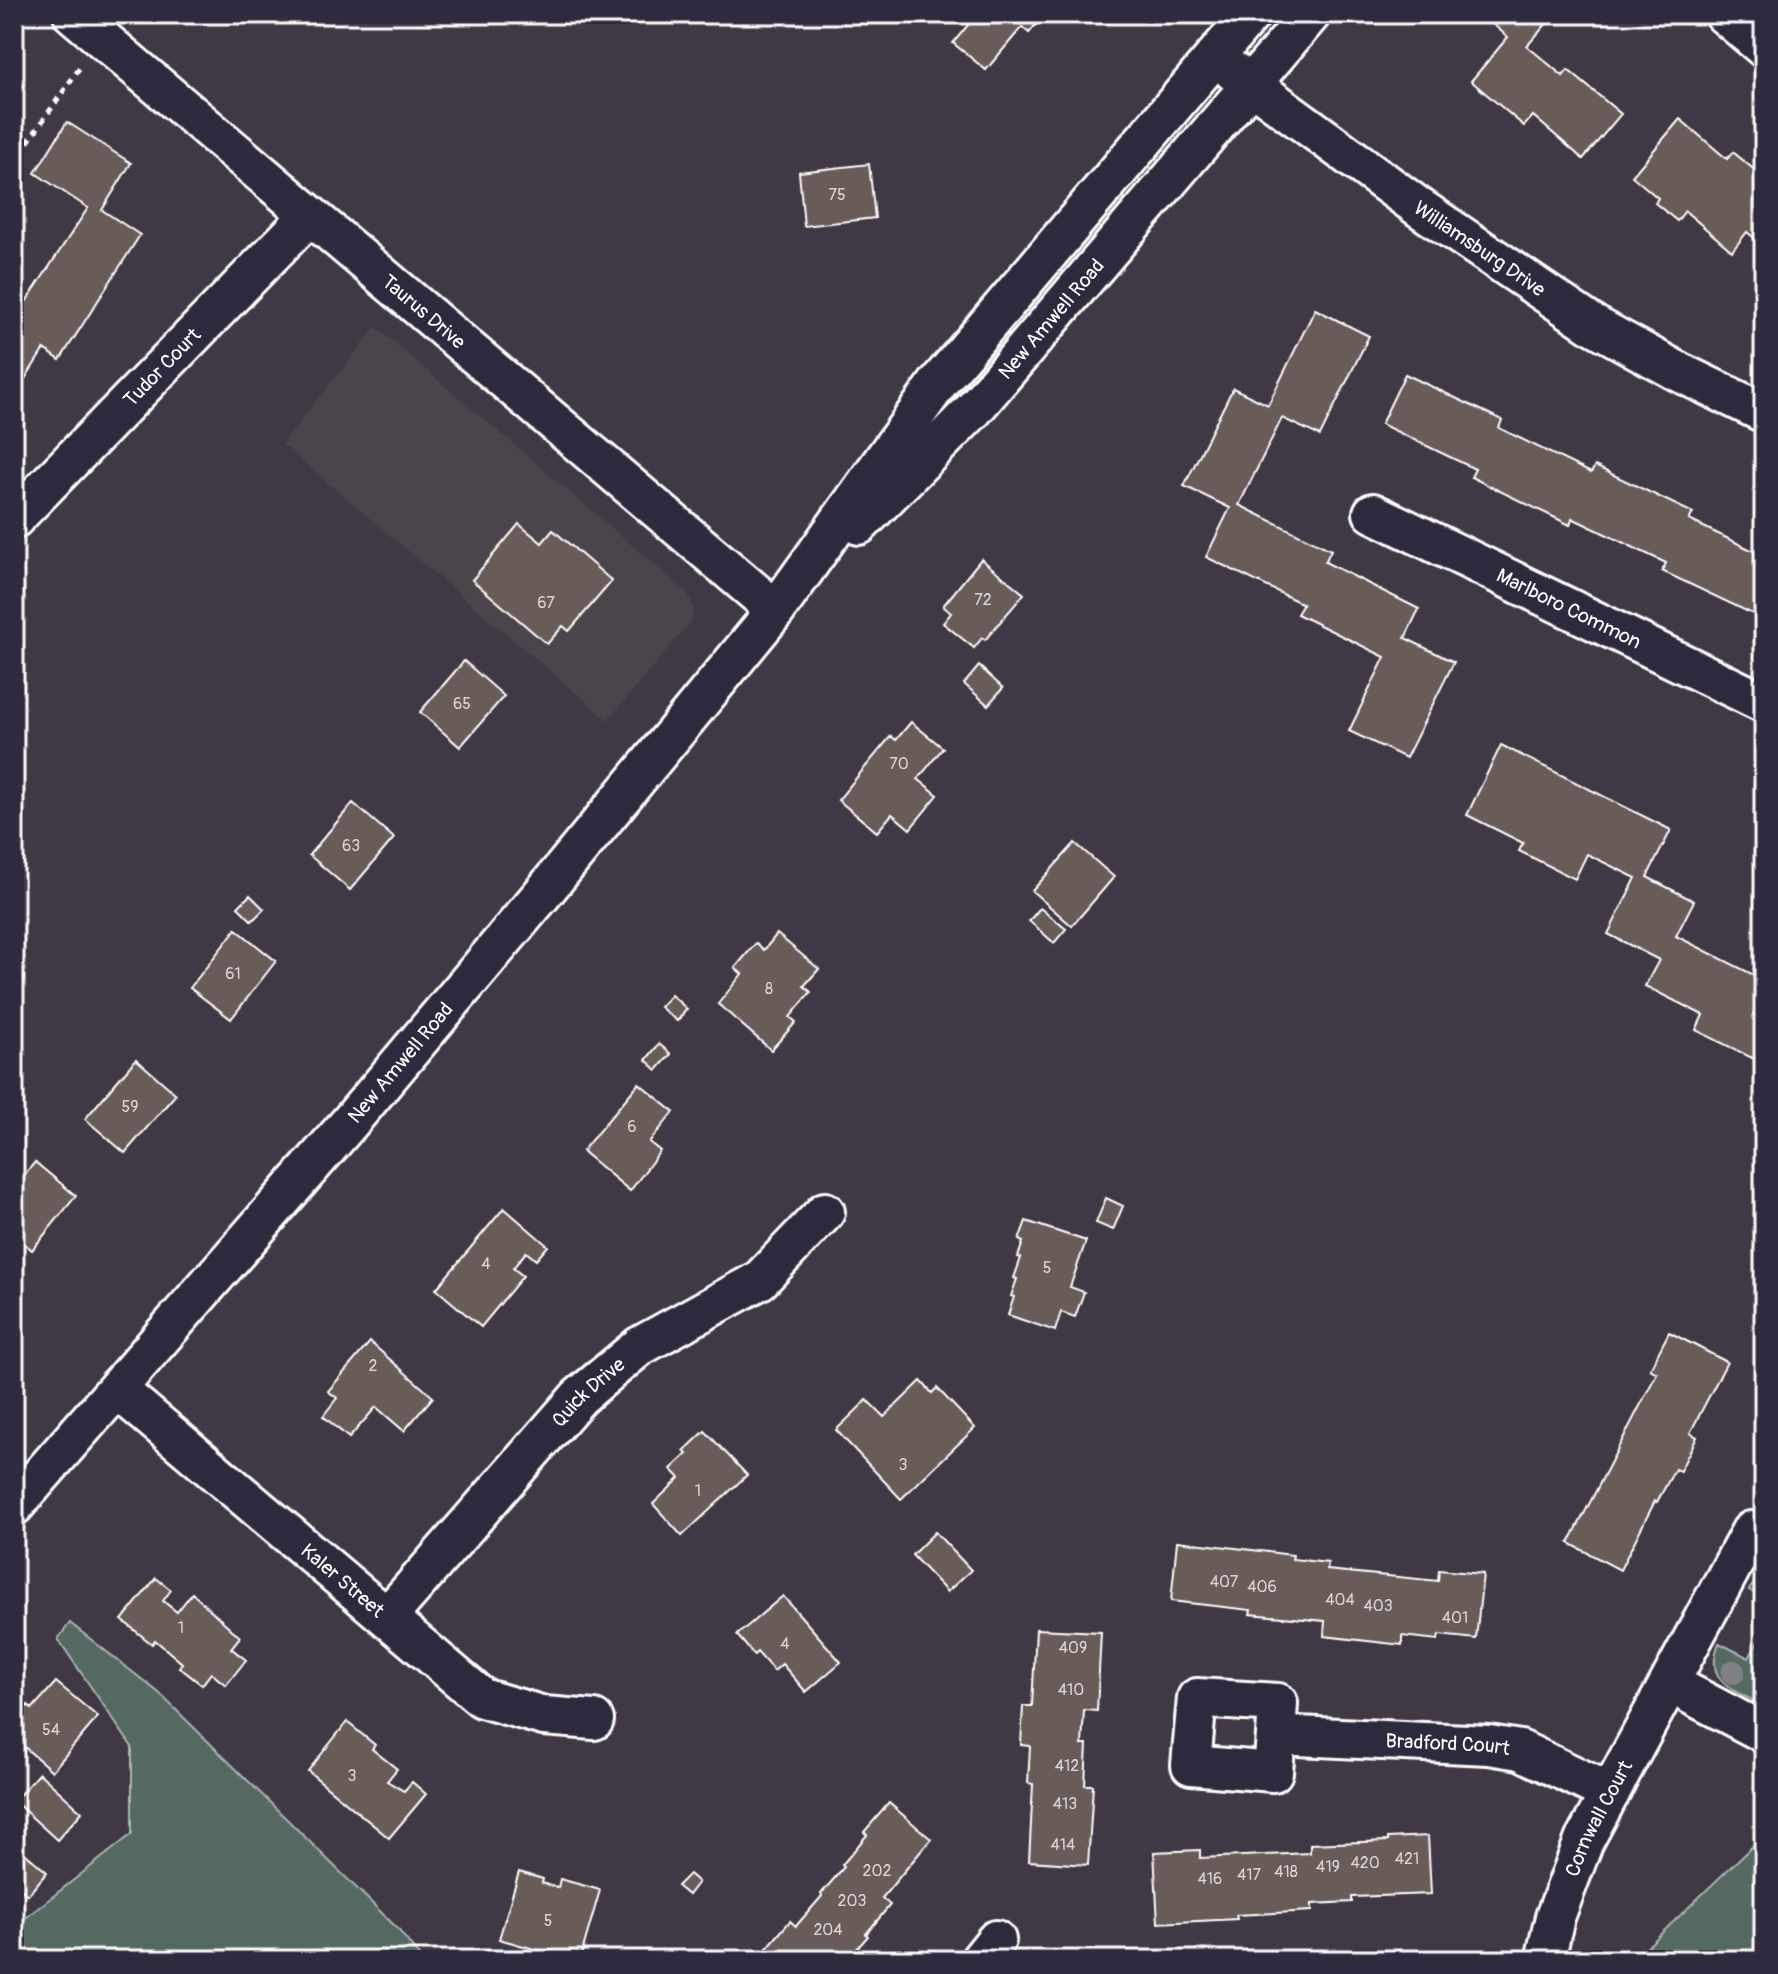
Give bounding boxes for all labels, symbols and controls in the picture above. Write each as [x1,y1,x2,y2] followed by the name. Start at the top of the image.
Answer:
[828,185,846,205] house number: 75
[1409,195,1551,302] street label: Williamsburg Drive
[993,253,1109,384] street label: New Amwell Road
[377,269,471,354] street label: Taurus Drive
[118,322,207,412] street label: Tudor Court
[1493,563,1646,654] street label: Marlboro Common
[974,590,992,610] house number: 72
[537,593,555,613] house number: 67
[453,694,471,714] house number: 65
[889,754,909,774] house number: 70
[342,836,360,856] house number: 63
[225,964,241,984] house number: 61
[765,979,773,999] house number: 8
[342,997,458,1128] street label: New Amwell Road
[122,1097,138,1117] house number: 59
[627,1117,637,1137] house number: 6
[481,1254,491,1274] house number: 4
[1043,1258,1051,1278] house number: 5
[546,1352,630,1432] street label: Quick Drive
[369,1356,378,1376] house number: 2
[899,1455,908,1475] house number: 3
[695,1481,701,1501] house number: 1
[296,1538,391,1623] street label: Kaler Street
[1210,1572,1239,1592] house number: 407
[1247,1577,1277,1597] house number: 406
[1325,1590,1355,1610] house number: 404
[1363,1596,1393,1616] house number: 403
[1442,1608,1468,1628] house number: 401
[178,1618,184,1638] house number: 1
[780,1634,790,1654] house number: 4
[1059,1638,1087,1658] house number: 409
[1058,1680,1084,1700] house number: 410
[42,1720,60,1740] house number: 54
[1385,1728,1513,1761] street label: Bradford Court
[1559,1755,1638,1880] street label: Cornwall Court
[1055,1756,1079,1776] house number: 412
[348,1766,357,1786] house number: 3
[1053,1794,1077,1814] house number: 413
[1051,1835,1075,1855] house number: 414
[1395,1849,1419,1869] house number: 421
[1350,1853,1380,1873] house number: 420
[1316,1857,1340,1877] house number: 419
[863,1861,891,1881] house number: 202
[1274,1862,1298,1882] house number: 418
[1237,1865,1262,1885] house number: 417
[1198,1869,1222,1889] house number: 416
[838,1891,866,1911] house number: 203
[544,1911,552,1931] house number: 5
[813,1920,843,1940] house number: 204

